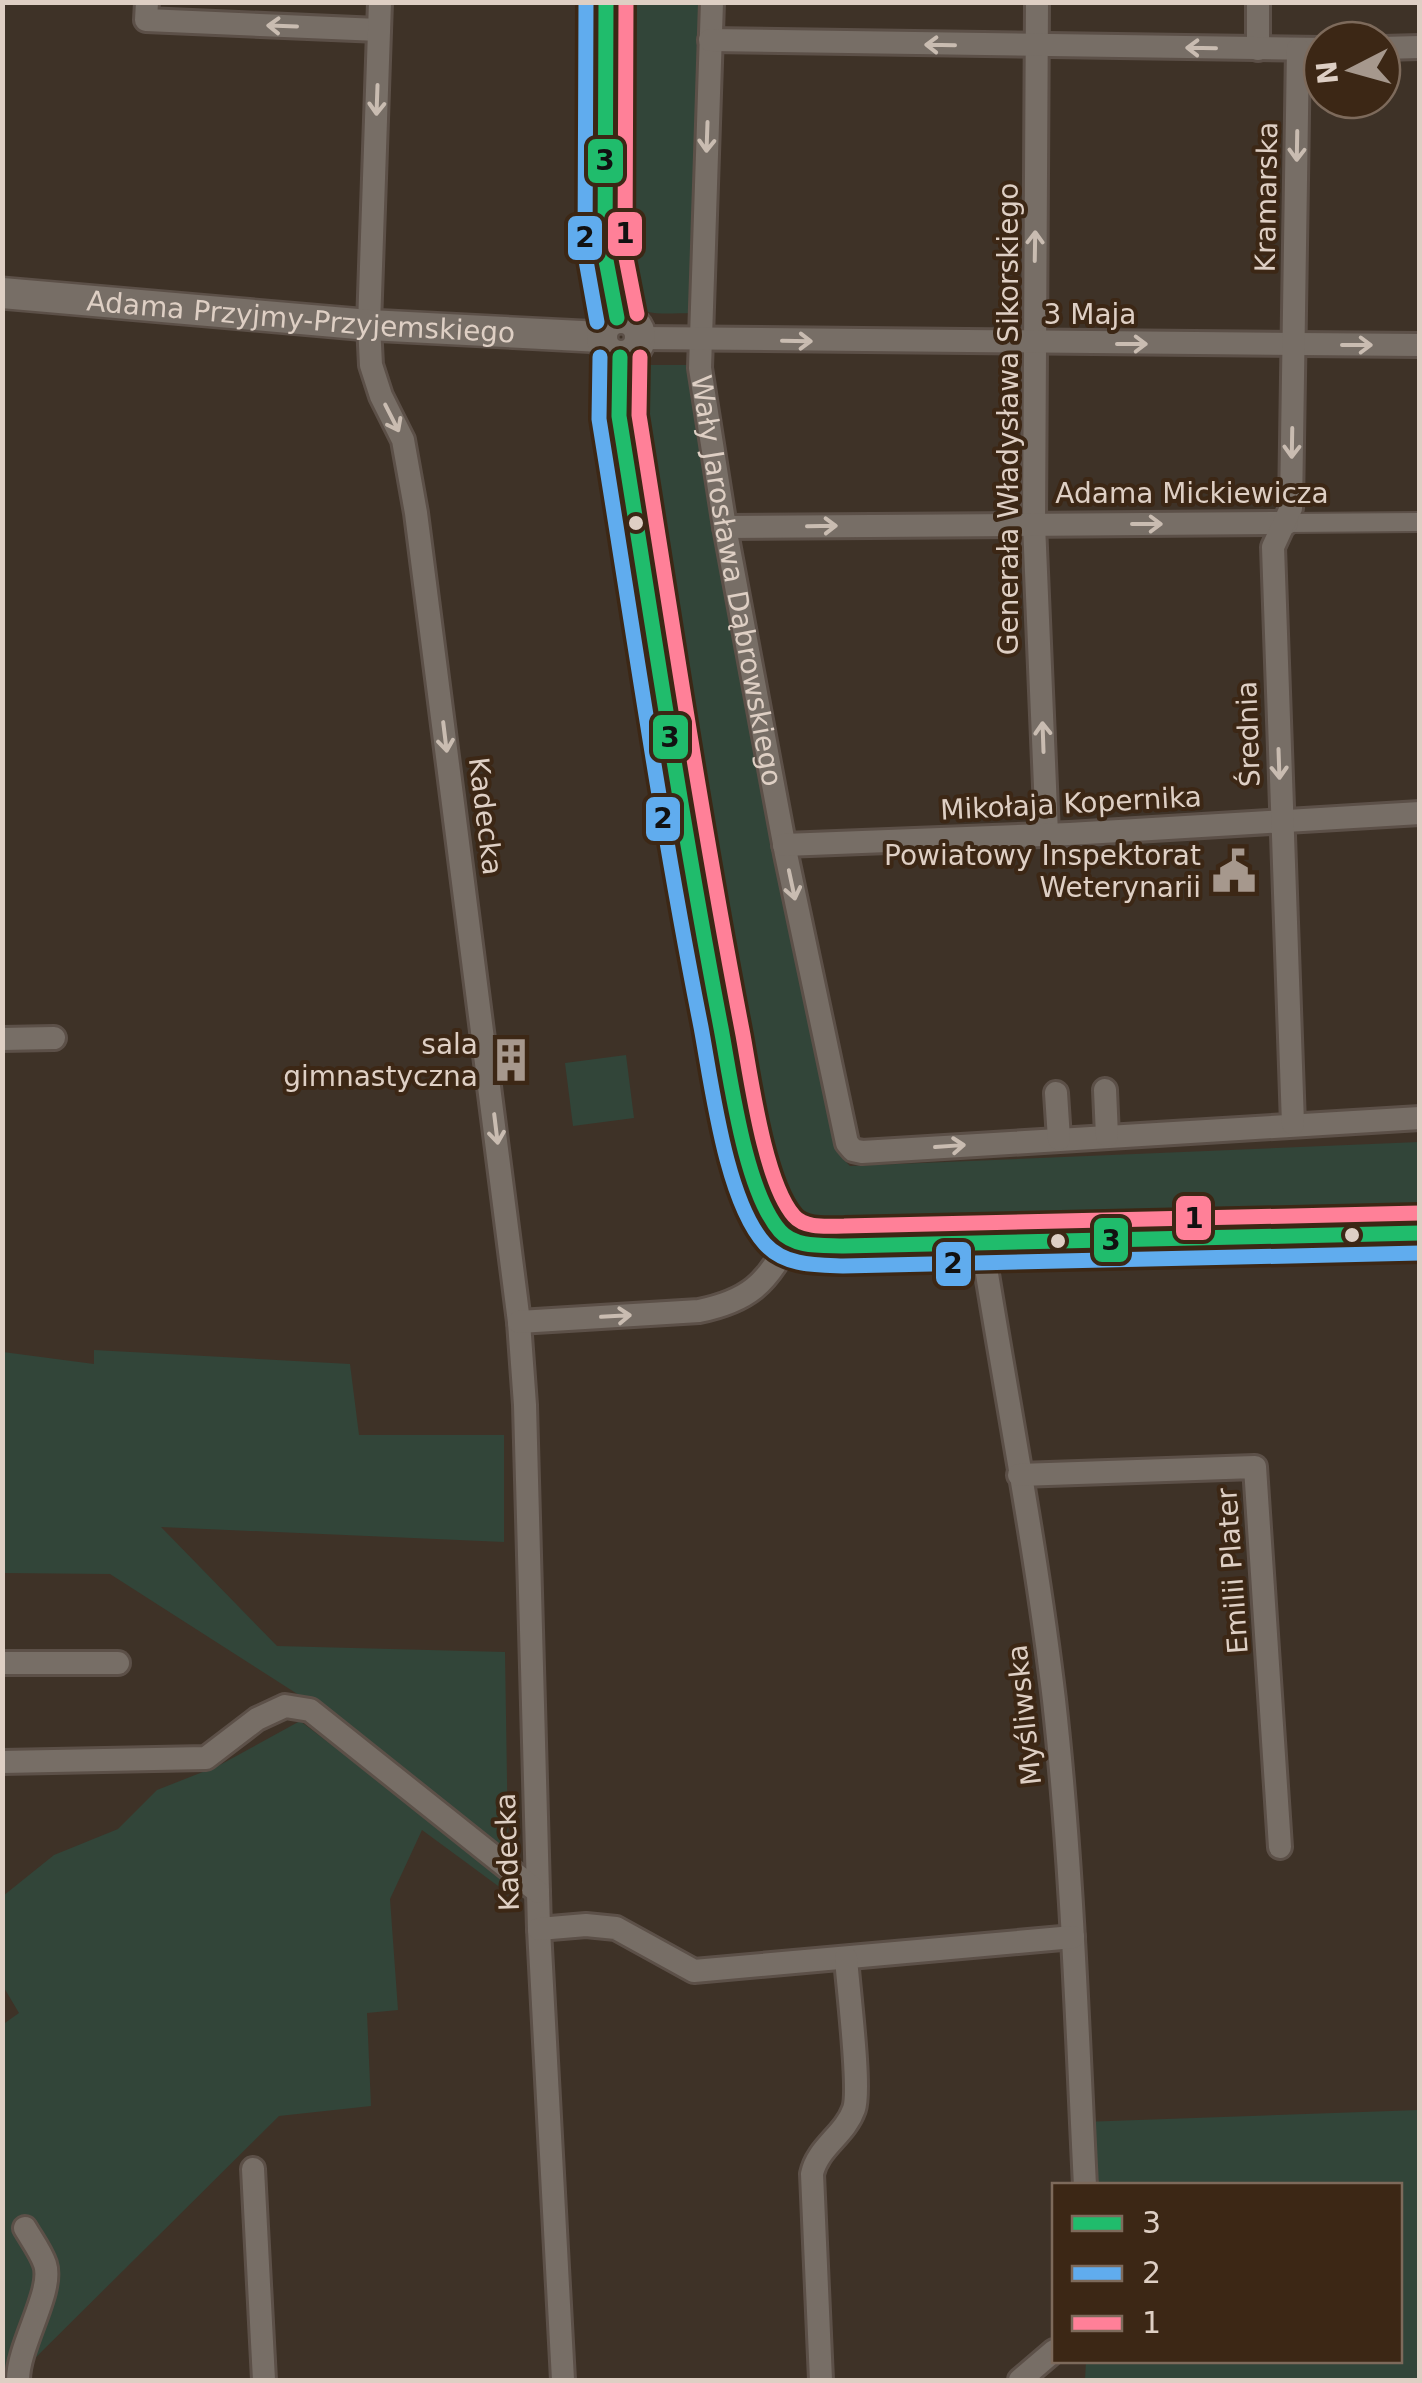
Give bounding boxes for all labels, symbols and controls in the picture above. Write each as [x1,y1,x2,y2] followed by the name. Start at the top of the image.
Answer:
[266,16,298,35] one-way arrow
[1302,20,1402,120] north arrow
[924,35,956,54] one-way arrow
[1185,39,1217,58] one-way arrow
[1310,59,1345,86] text: N
[367,83,386,115] one-way arrow
[697,121,716,153] one-way arrow
[1249,122,1284,273] street label: Kramarska
[1288,130,1306,162] one-way arrow
[586,137,625,185] line badge: 3
[595,144,615,177] text: 3
[992,183,1025,655] street label: Generała Władysława Sikorskiego
[606,210,644,258] line badge: 1
[566,214,604,262] line badge: 2
[615,217,635,250] text: 1
[575,221,595,254] text: 2
[1026,231,1045,263] one-way arrow
[85,284,516,350] street label: Adama Przyjmy-Przyjemskiego
[1044,298,1136,331] street label: 3 Maja
[781,332,813,351] one-way arrow
[1114,334,1147,354] one-way arrow
[1340,336,1372,354] one-way arrow
[684,373,789,789] street label: Wały Jarosława Dąbrowskiego
[383,403,402,432] one-way arrow
[1283,426,1302,458] one-way arrow
[1055,477,1329,510] street label: Adama Mickiewicza
[626,513,646,533] unlabelled marker
[1130,514,1163,534] one-way arrow
[806,517,838,536] one-way arrow
[1229,680,1267,788] street label: Średnia
[651,713,690,761] line badge: 3
[437,721,455,753] one-way arrow
[660,721,680,754] text: 3
[1033,721,1052,754] one-way arrow
[1270,747,1289,779] one-way arrow
[462,755,509,877] street label: Kadecka
[939,780,1203,827] street label: Mikołaja Kopernika
[644,795,682,843] line badge: 2
[653,802,673,835] text: 2
[884,839,1201,904] place label: Powiatowy Inspektorat Weterynarii
[1210,847,1258,895] public building icon: Powiatowy Inspektorat Weterynarii
[784,868,803,900] one-way arrow
[283,1028,478,1093] place label: sala gimnastyczna
[487,1036,535,1084] building icon: sala gimnastyczna
[487,1112,506,1145] one-way arrow
[934,1136,966,1155] one-way arrow
[1174,1194,1213,1242] line badge: 1
[1184,1202,1204,1235] text: 1
[1092,1216,1130,1264] line badge: 3
[1101,1224,1121,1257] text: 3
[1342,1225,1362,1245] unlabelled marker
[1048,1231,1068,1251] unlabelled marker
[934,1240,973,1288] line badge: 2
[943,1247,963,1280] text: 2
[600,1306,632,1325] one-way arrow
[1210,1486,1255,1655] street label: Emilii Plater
[1001,1643,1048,1787] street label: Myśliwska
[489,1792,526,1912] street label: Kadecka
[1052,2183,1402,2363] legend
[1142,2205,1161,2240] text: 3
[1142,2255,1161,2290] text: 2
[1142,2305,1161,2340] text: 1

